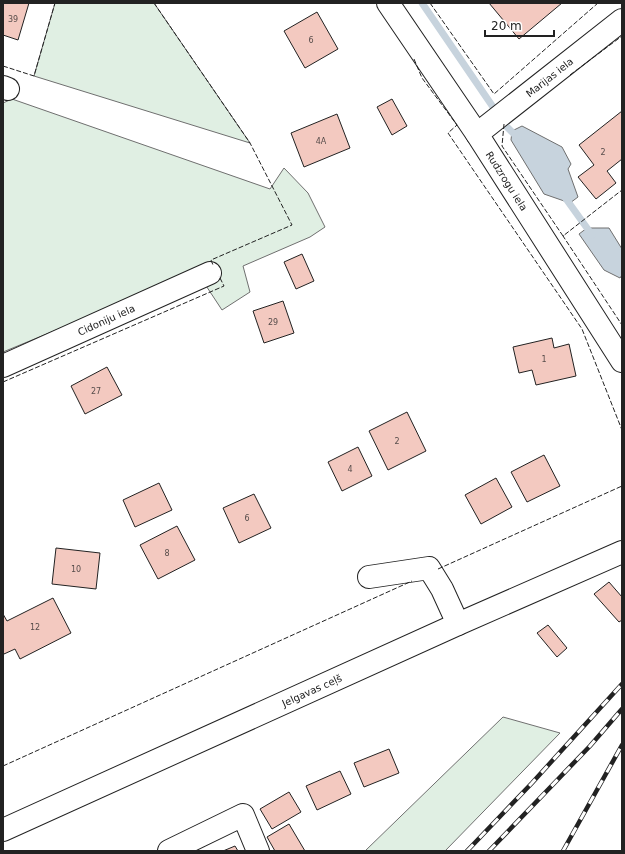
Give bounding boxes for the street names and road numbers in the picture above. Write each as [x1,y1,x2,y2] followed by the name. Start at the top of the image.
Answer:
[524,56,575,99] street label: Marijas iela
[484,149,530,213] street label: Rudzrogu iela
[76,303,137,338] street label: Cidoniju iela
[279,672,344,709] street label: Jelgavas ceļš

